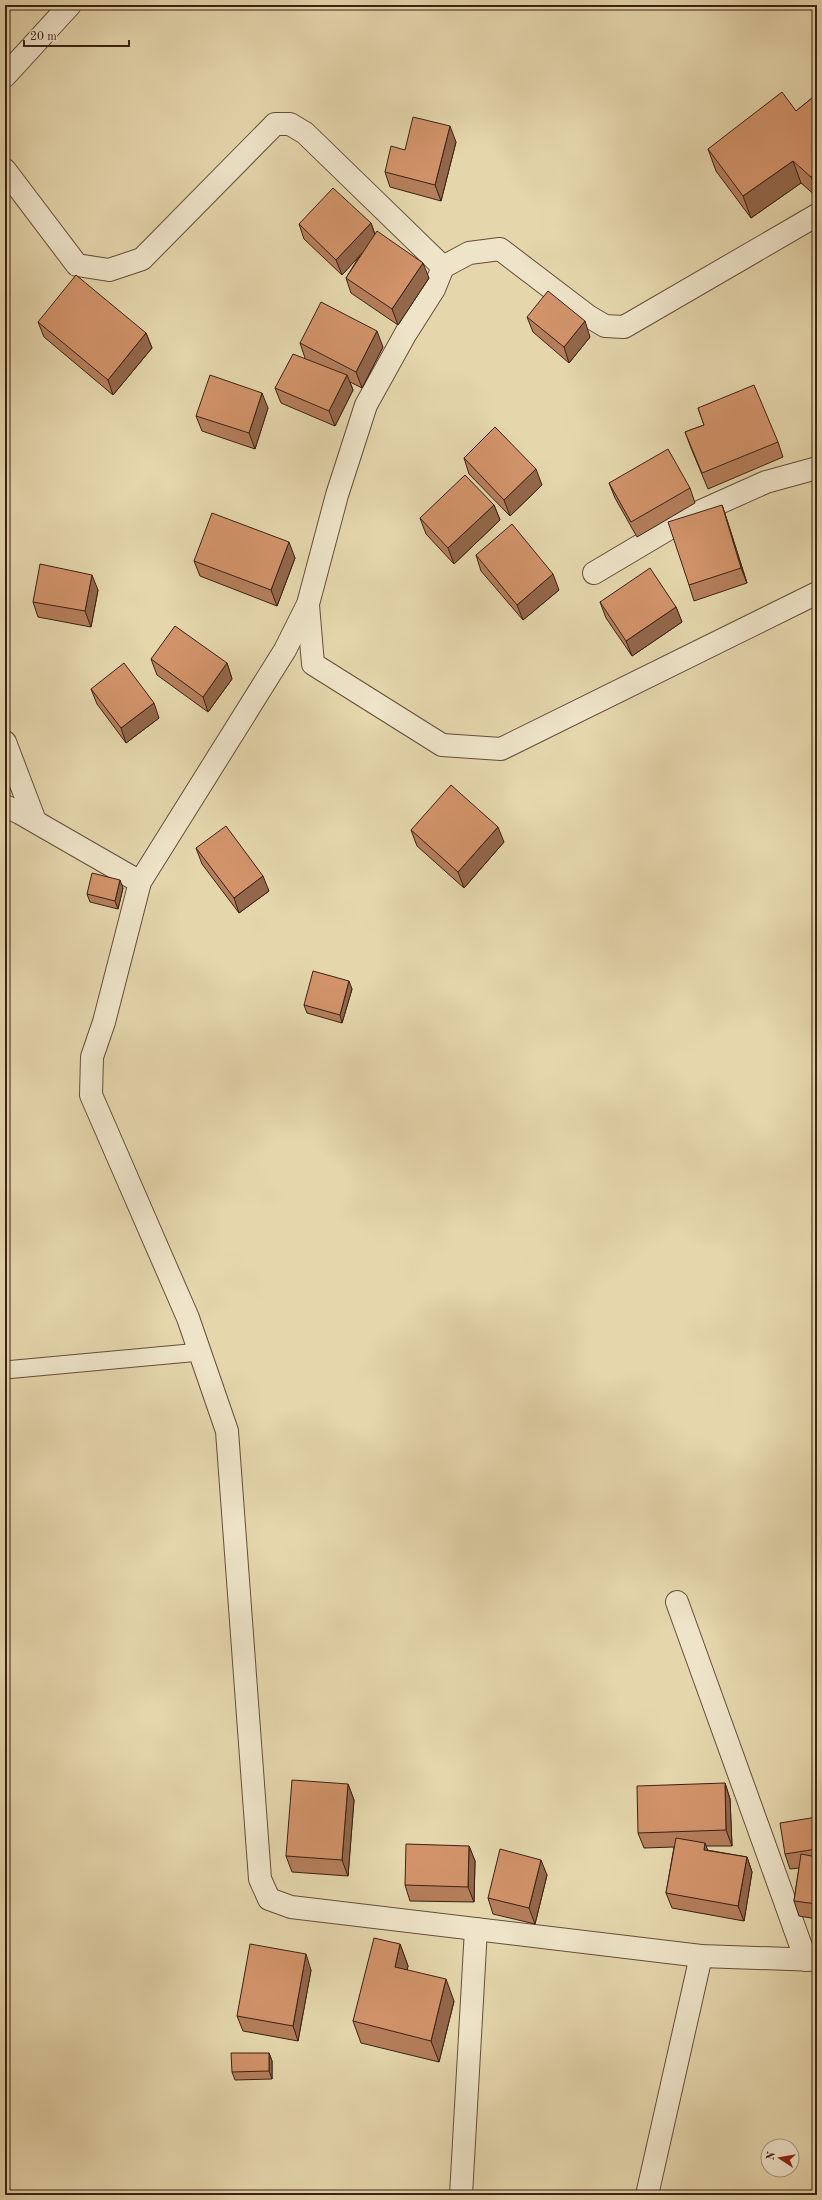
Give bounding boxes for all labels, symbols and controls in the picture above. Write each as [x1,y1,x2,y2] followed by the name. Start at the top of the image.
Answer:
[24,22,129,48] scale bar
[30,31,57,43] text: 20 m
[760,2138,800,2178] north arrow
[765,2150,778,2161] text: N

